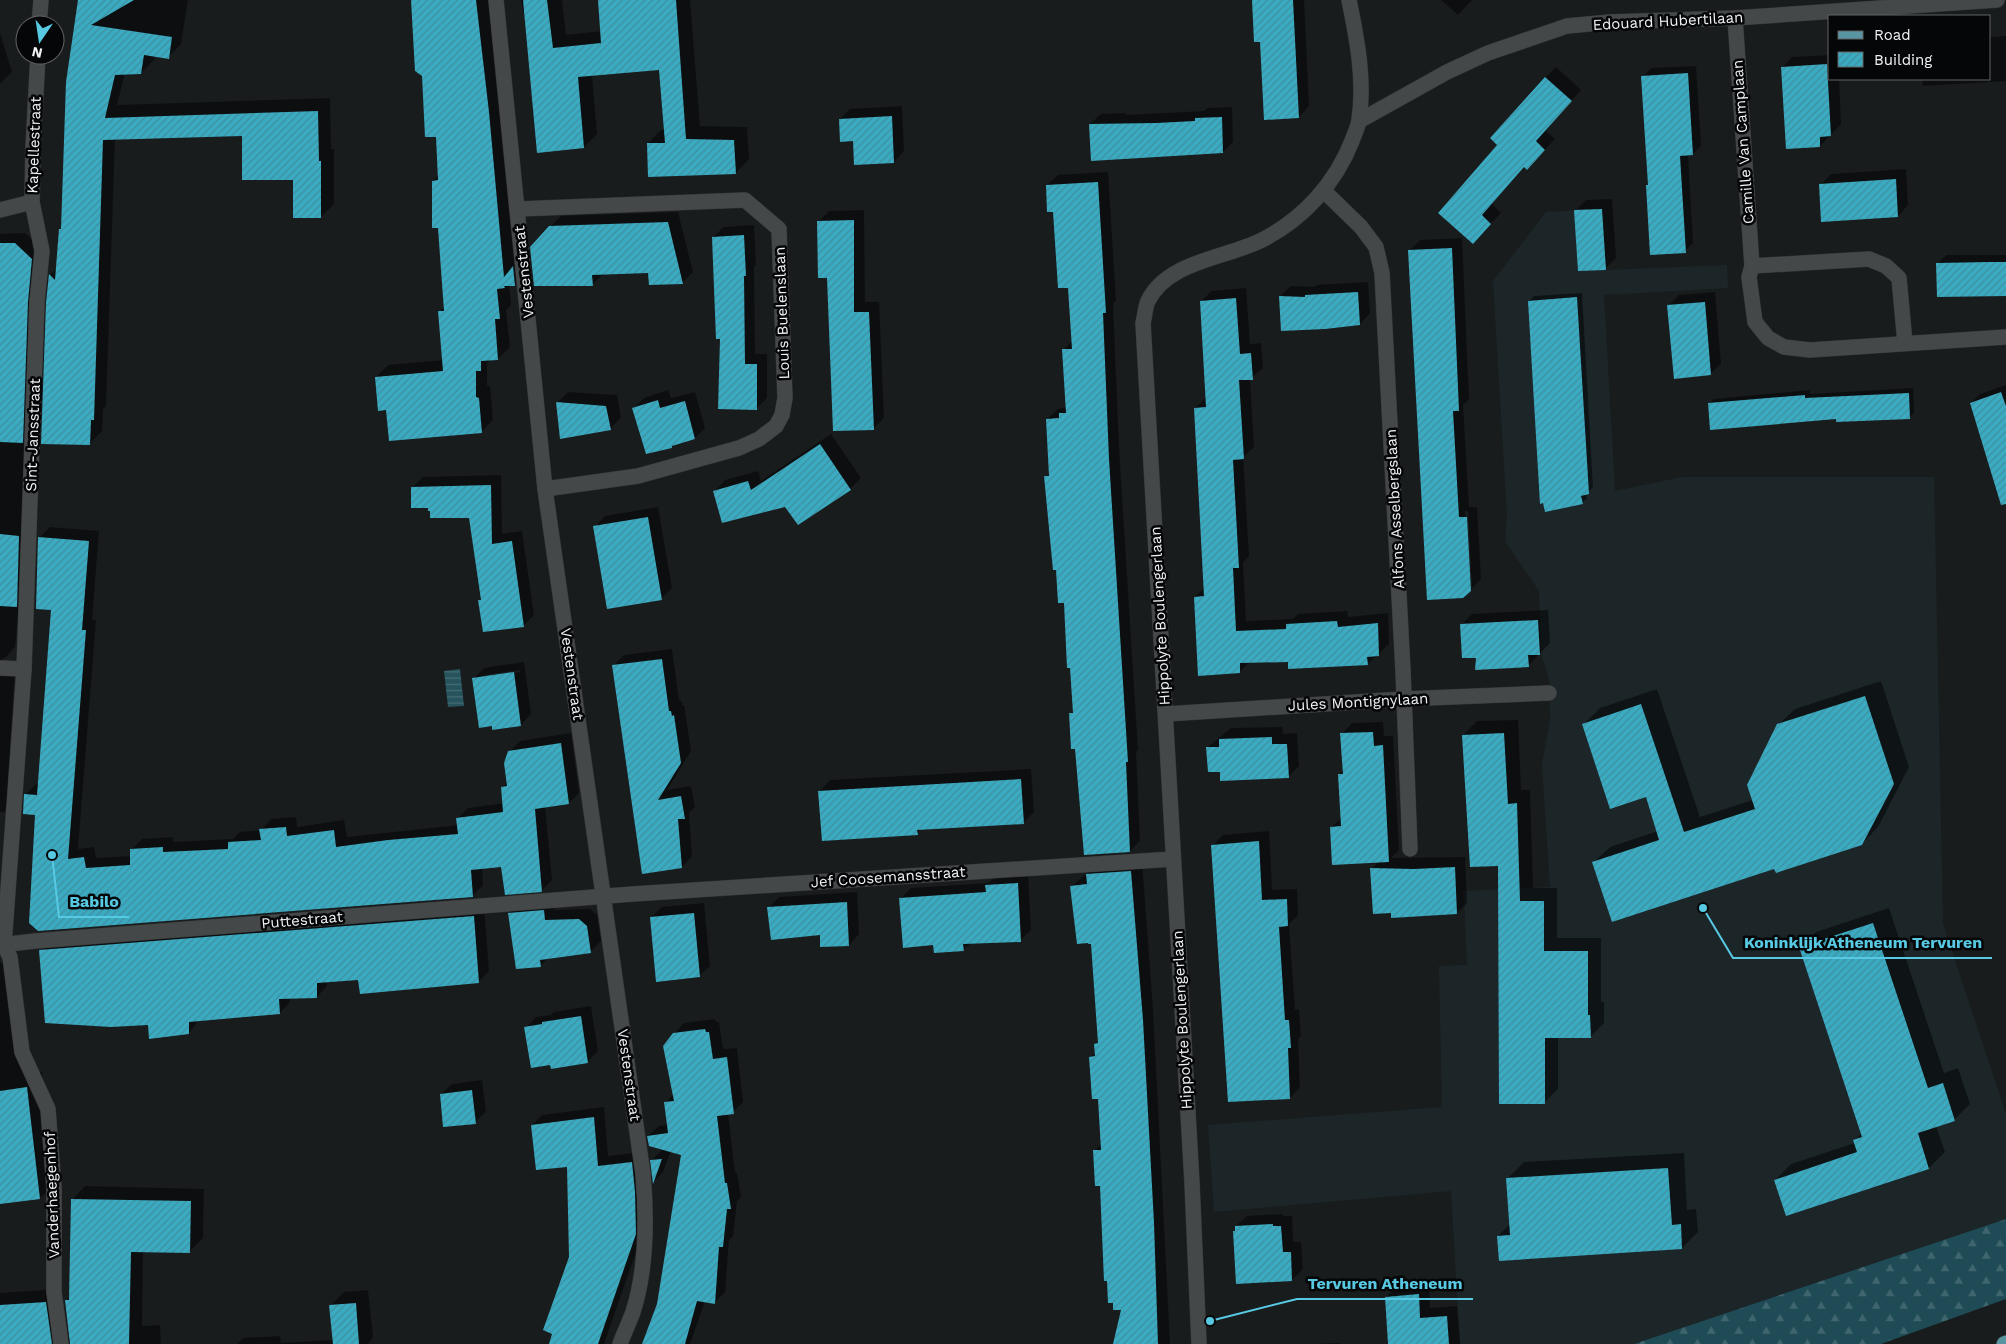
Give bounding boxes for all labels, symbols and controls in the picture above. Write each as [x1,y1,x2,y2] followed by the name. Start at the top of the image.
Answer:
[1592,8,1744,34] street label: Edouard Hubertilaan
[15,15,65,65] north arrow
[1828,15,1991,80] legend
[1874,26,1911,44] text: Road
[30,44,44,62] text: N
[1874,51,1932,69] text: Building
[1728,59,1758,225] street label: Camille Van Camplaan
[23,95,45,194] street label: Kapellestraat
[510,224,538,319] street label: Vestenstraat
[771,246,793,380] street label: Louis Buelenslaan
[22,377,44,492] street label: Sint-Jansstraat
[1382,428,1408,590] street label: Alfons Asselbergslaan
[1146,526,1174,706] street label: Hippolyte Boulengerlaan
[557,627,587,722] street label: Vestenstraat
[1287,689,1429,715] street label: Jules Montignylaan
[810,863,967,891] street label: Jef Coosemansstraat
[59,886,129,917] callout: Babilo
[69,892,119,911] text: Babilo
[260,907,344,933] street label: Puttestraat
[1733,927,1992,958] callout: Koninklijk Atheneum Tervuren
[1168,930,1196,1110] street label: Hippolyte Boulengerlaan
[1744,933,1982,952] text: Koninklijk Atheneum Tervuren
[614,1028,644,1123] street label: Vestenstraat
[41,1131,63,1259] street label: Vanderhaegenhof
[1297,1268,1473,1299] callout: Tervuren Atheneum
[1307,1274,1463,1293] text: Tervuren Atheneum

